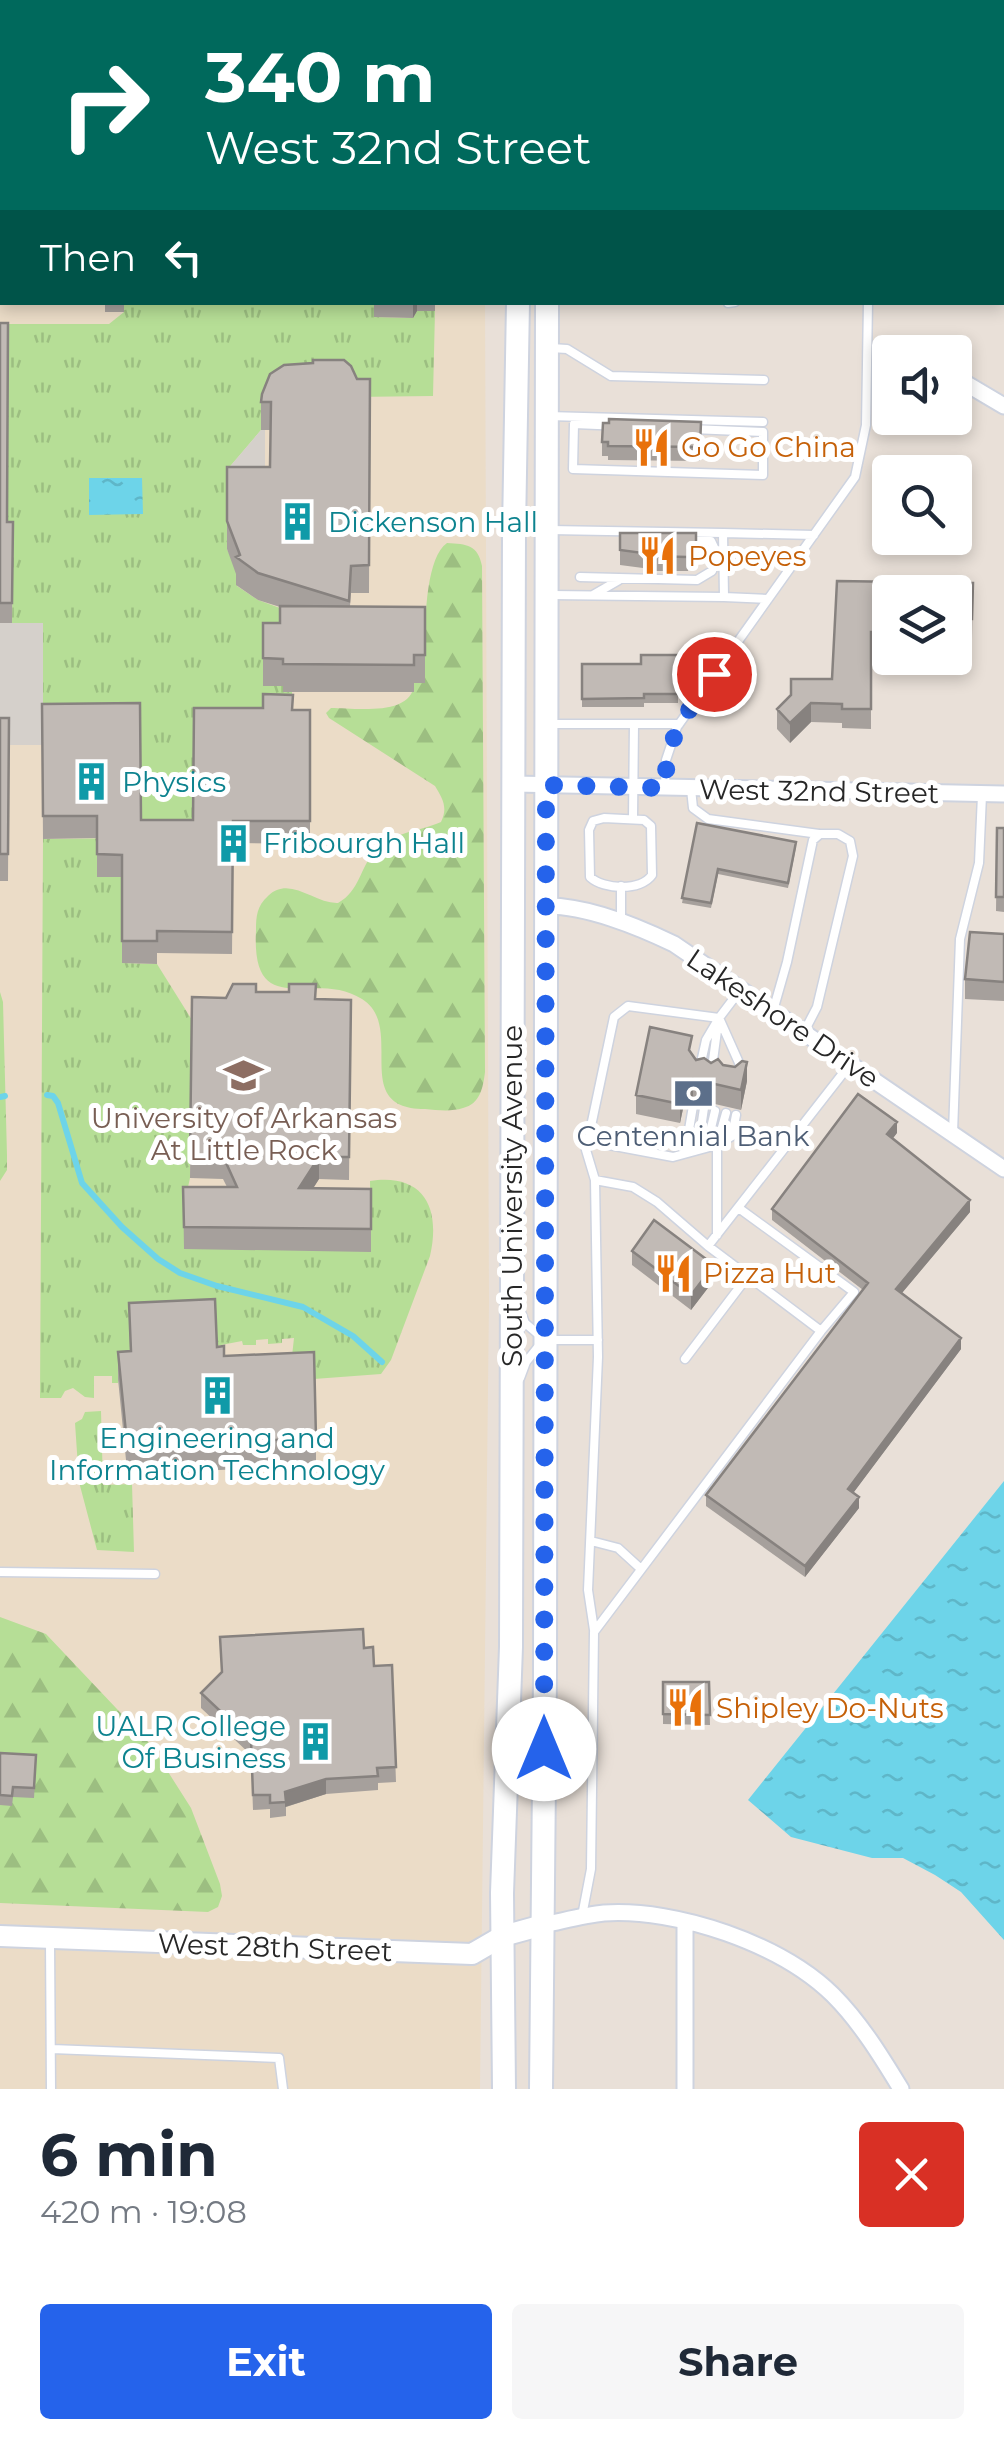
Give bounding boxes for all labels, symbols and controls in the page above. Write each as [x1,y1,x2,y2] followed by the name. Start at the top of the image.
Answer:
[205,34,435,120] text: 340 m
[40,40,170,170] icon: right
[205,120,591,175] text: West 32nd Street
[156,230,211,285] icon: left
[40,234,136,281] text: Then
[872,335,972,675] map controls
[872,335,972,435] button: sound
[630,426,672,468] restaurant icon: Go Go China
[681,430,856,464] place label: Go Go China
[872,455,972,555] button: search
[277,501,319,543] building icon: Dickenson Hall
[328,505,538,539] place label: Dickenson Hall
[637,535,679,577] restaurant icon: Popeyes
[688,539,806,573] place label: Popeyes
[872,575,972,675] button: layers
[672,632,757,717] pin
[687,647,742,702] icon: arrive
[71,761,113,803] building icon: Physics
[122,765,226,799] place label: Physics
[699,772,939,810] street label: West 32nd Street
[212,822,254,864] building icon: Fribourgh Hall
[263,826,465,860] place label: Fribourgh Hall
[680,941,886,1095] street label: Lakeshore Drive
[495,1025,529,1367] street label: South University Avenue
[223,1054,265,1096] school or university icon: University of Arkansas At Little Rock
[672,1072,714,1114] bank icon: Centennial Bank
[91,1101,397,1167] place label: University of Arkansas At Little Rock
[577,1119,810,1153] place label: Centennial Bank
[652,1252,694,1294] restaurant icon: Pizza Hut
[703,1256,836,1290] place label: Pizza Hut
[196,1375,238,1417] building icon: Engineering and Information Technology
[49,1421,386,1487] place label: Engineering and Information Technology
[665,1687,707,1729] restaurant icon: Shipley Do-Nuts
[716,1691,944,1725] place label: Shipley Do-Nuts
[492,1697,596,1801] position arrow
[95,1709,286,1775] place label: UALR College Of Business
[295,1721,337,1763] building icon: UALR College Of Business
[157,1926,393,1968] street label: West 28th Street
[40,2118,218,2191] text: 6 min
[859,2122,964,2227] button: close
[40,2192,247,2231] text: 420 m · 19:08
[40,2304,492,2419] button: Exit
[512,2304,964,2419] button: Share

